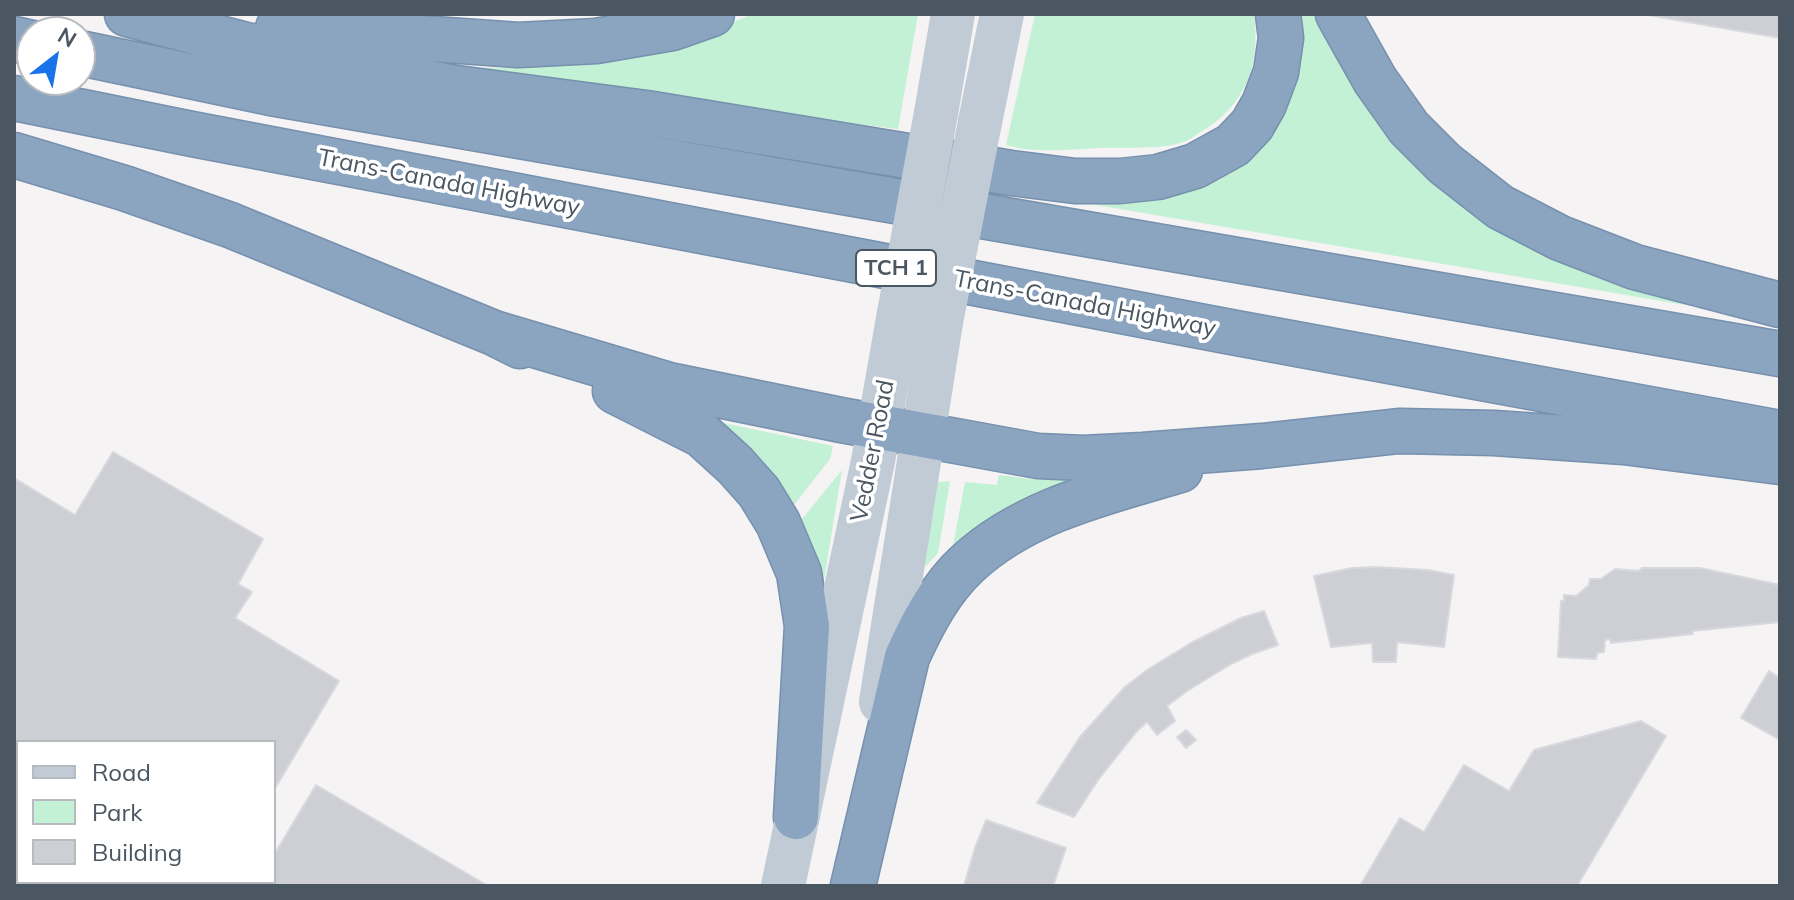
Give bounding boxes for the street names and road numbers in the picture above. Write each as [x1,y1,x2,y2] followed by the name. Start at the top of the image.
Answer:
[316,143,582,223] street label: Trans-Canada Highway
[856,250,936,286] road number: TCH 1
[952,264,1218,344] street label: Trans-Canada Highway
[845,378,901,524] street label: Vedder Road

